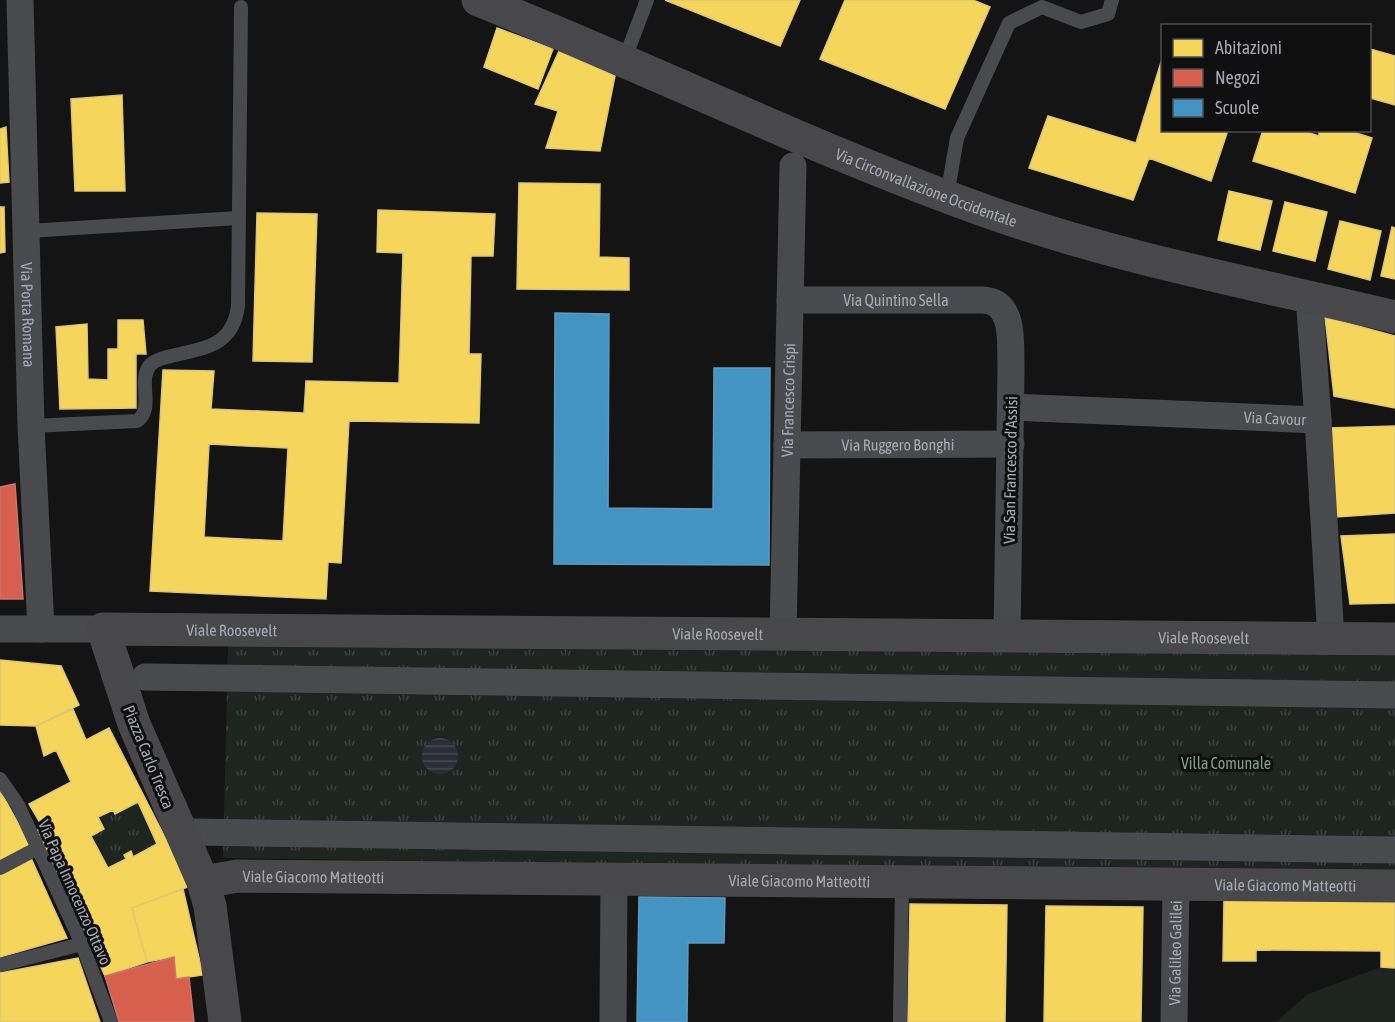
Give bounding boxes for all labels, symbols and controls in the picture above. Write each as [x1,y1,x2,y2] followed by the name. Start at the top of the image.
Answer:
[1161,24,1371,132] legend
[1215,37,1282,58] text: Abitazioni
[1215,67,1260,88] text: Negozi
[1215,97,1259,118] text: Scuole
[833,145,1019,230] street label: Via Circonvallazione Occidentale
[18,262,38,368] street label: Via Porta Romana
[843,291,949,309] street label: Via Quintino Sella
[778,343,799,457] street label: Via Francesco Crispi
[1000,396,1020,544] street label: Via San Francesco d'Assisi
[1243,408,1307,428] street label: Via Cavour
[841,435,955,455] street label: Via Ruggero Bonghi
[186,621,278,639] street label: Viale Roosevelt
[672,624,764,643] street label: Viale Roosevelt
[1158,628,1250,647] street label: Viale Roosevelt
[120,703,178,811] street label: Piazza Carlo Tresca
[1181,754,1271,772] park label: Villa Comunale
[34,817,115,968] street label: Via Papa Innocenzo Ottavo
[243,867,384,886] street label: Viale Giacomo Matteotti
[729,871,870,890] street label: Viale Giacomo Matteotti
[1214,875,1356,895] street label: Viale Giacomo Matteotti
[1165,900,1185,1006] street label: Via Galileo Galilei

